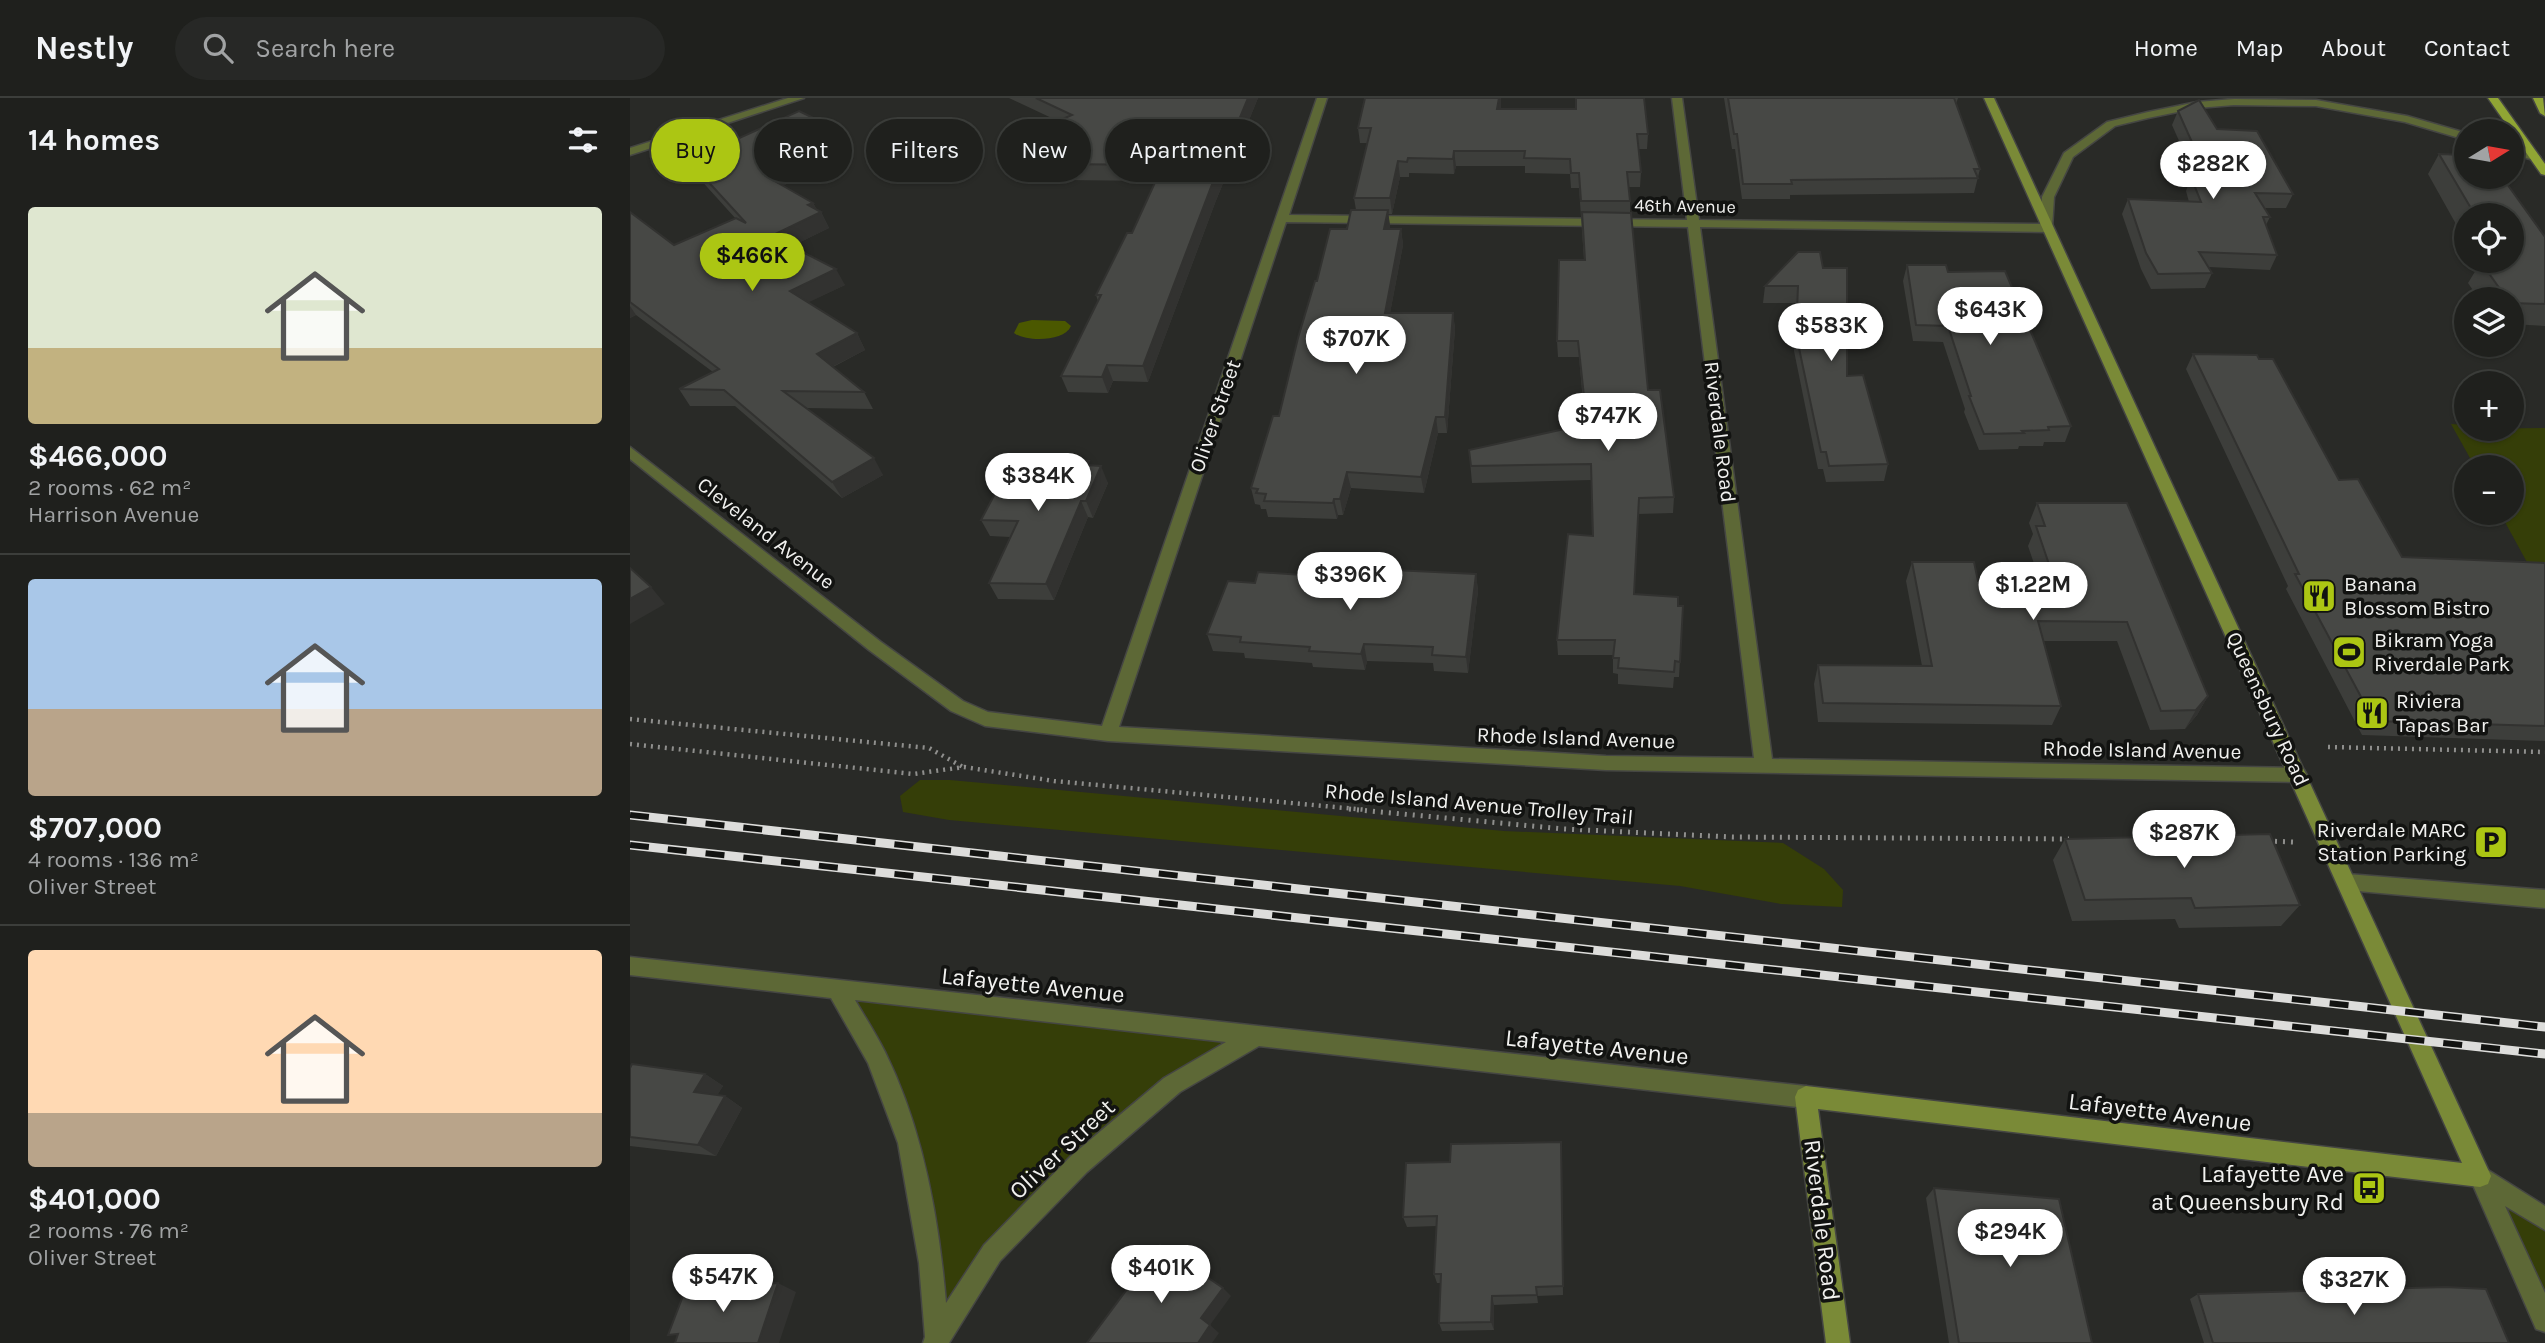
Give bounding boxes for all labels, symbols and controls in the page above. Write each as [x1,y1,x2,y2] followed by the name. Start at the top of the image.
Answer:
[175,17,665,80] search box
[35,29,133,67] text: Nestly
[199,29,237,67] icon: search
[255,33,395,64] text: Search here
[2134,34,2198,62] text: Home
[2236,34,2283,62] text: Map
[2321,34,2386,62] text: About
[2424,34,2510,62] text: Contact
[651,119,740,182] chip: Buy
[754,119,852,182] chip: Rent
[866,119,983,182] chip: Filters
[997,119,1091,182] chip: New
[1105,119,1270,182] chip: Apartment
[2454,119,2524,189] north arrow
[2454,119,2524,525] map controls
[564,121,602,159] icon: filters
[28,122,160,158] text: 14 homes
[2164,141,2262,201] pin: $282K
[2176,150,2250,177] text: $282K
[1634,194,1736,218] street label: 46th Avenue
[2454,203,2524,273] button: locate
[703,234,801,293] pin: $466K
[716,242,788,269] text: $466K
[252,253,378,379] icon: home
[2454,287,2524,357] button: layers
[1941,288,2039,347] pin: $643K
[1954,296,2026,323] text: $643K
[1782,303,1880,363] pin: $583K
[1794,312,1868,339] text: $583K
[1307,316,1405,376] pin: $707K
[1322,325,1390,352] text: $707K
[1185,357,1245,475] street label: Oliver Street
[1699,360,1741,504] street label: Riverdale Road
[2454,371,2524,441] button: +
[1559,394,1657,453] pin: $747K
[1574,402,1642,429] text: $747K
[28,438,167,474] text: $466,000
[989,454,1087,513] pin: $384K
[2454,455,2524,525] button: −
[1001,462,1075,489] text: $384K
[693,472,839,594] street label: Cleveland Avenue
[28,474,192,501] text: 2 rooms · 62 m²
[28,501,199,528] text: Harrison Avenue
[1301,552,1399,612] pin: $396K
[1313,561,1387,588] text: $396K
[1976,562,2090,622] pin: $1.22M
[1995,571,2071,598] text: $1.22M
[2344,572,2490,620] place label: Banana Blossom Bistro
[2300,577,2338,615] restaurant icon: Banana Blossom Bistro
[252,625,378,751] icon: home
[2222,628,2314,790] street label: Queensbury Road
[2374,628,2510,676] place label: Bikram Yoga Riverdale Park
[2330,633,2368,671] sports icon: Bikram Yoga Riverdale Park
[2396,689,2489,737] place label: Riviera Tapas Bar
[2353,694,2391,732] restaurant icon: Riviera Tapas Bar
[1476,723,1676,753] street label: Rhode Island Avenue
[2042,736,2242,764] street label: Rhode Island Avenue
[1324,779,1634,829] street label: Rhode Island Avenue Trolley Trail
[28,810,162,846] text: $707,000
[2135,810,2233,870] pin: $287K
[2317,818,2466,866] place label: Riverdale MARC Station Parking
[2148,819,2220,846] text: $287K
[2472,823,2510,861] parking icon: Riverdale MARC Station Parking
[28,846,199,873] text: 4 rooms · 136 m²
[28,873,156,900] text: Oliver Street
[940,961,1126,1009] street label: Lafayette Avenue
[252,996,378,1122] icon: home
[1504,1023,1690,1071] street label: Lafayette Avenue
[2067,1087,2253,1137] street label: Lafayette Avenue
[1003,1093,1121,1205] street label: Oliver Street
[1798,1138,1846,1302] street label: Riverdale Road
[2151,1160,2344,1216] place label: Lafayette Ave at Queensbury Rd
[2350,1169,2388,1207] bus stop icon: Lafayette Ave at Queensbury Rd
[28,1181,161,1217] text: $401,000
[1961,1210,2059,1269] pin: $294K
[28,1217,189,1244] text: 2 rooms · 76 m²
[1974,1218,2046,1245] text: $294K
[28,1244,156,1271] text: Oliver Street
[1112,1246,1210,1305] pin: $401K
[674,1254,772,1314] pin: $547K
[1127,1254,1195,1281] text: $401K
[2305,1258,2403,1317] pin: $327K
[688,1263,758,1290] text: $547K
[2319,1266,2389,1293] text: $327K

